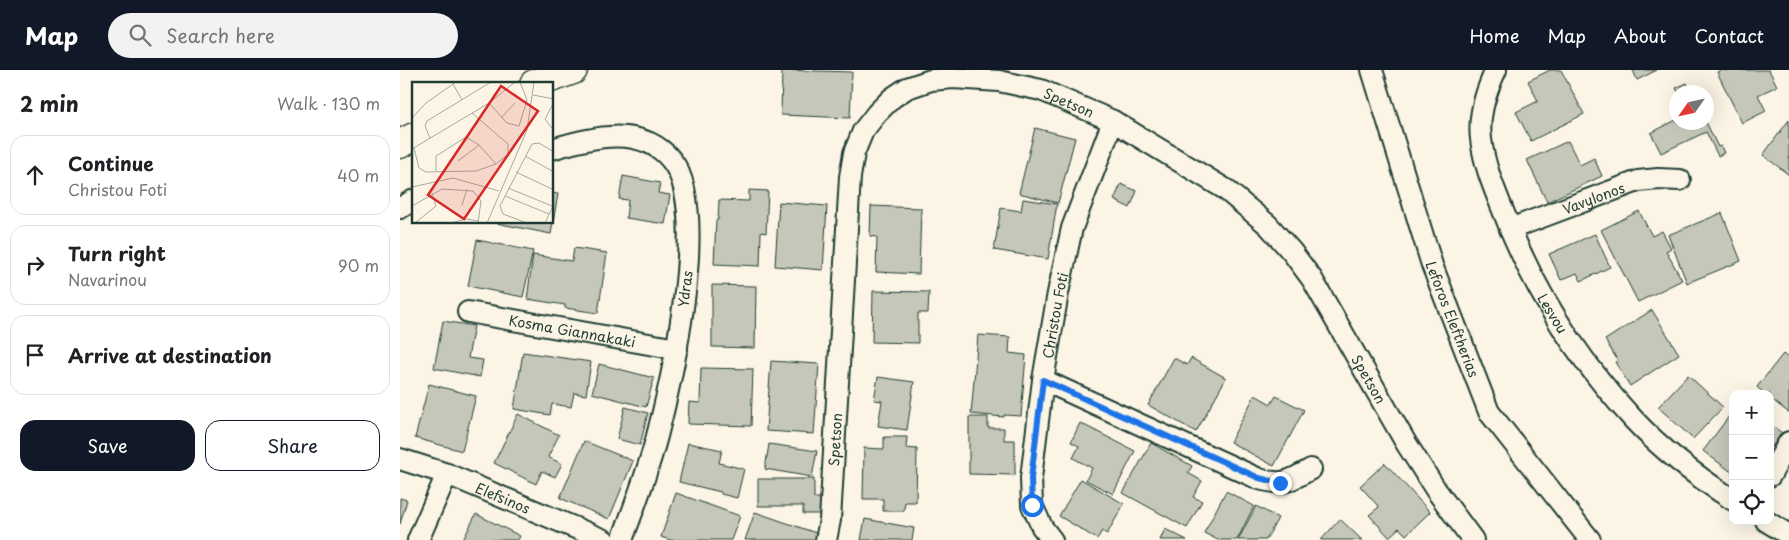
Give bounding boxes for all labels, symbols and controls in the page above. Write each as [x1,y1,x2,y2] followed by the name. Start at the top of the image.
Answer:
[108,13,458,58] search box
[25,17,78,53] text: Map
[126,21,154,49] icon: search
[166,21,275,49] text: Search here
[1469,22,1519,49] text: Home
[1547,22,1586,49] text: Map
[1614,22,1666,49] text: About
[1694,22,1764,49] text: Contact
[412,82,554,224] inset map
[1040,82,1098,122] street label: Spetson
[1669,85,1714,130] north arrow
[20,87,79,119] text: 2 min
[277,91,380,115] text: Walk · 130 m
[68,149,154,177] text: Continue
[21,161,49,189] icon: ahead
[337,163,379,187] text: 40 m
[1559,176,1627,219] street label: Vavylonos
[68,177,167,201] text: Christou Foti
[68,239,166,267] text: Turn right
[21,251,49,279] icon: right
[338,253,379,277] text: 90 m
[1421,259,1485,380] street label: Leforos Eleftherias
[68,267,147,291] text: Navarinou
[672,269,698,309] street label: Ydras
[1036,270,1073,360] street label: Christou Foti
[1533,289,1573,337] street label: Lesvou
[507,309,637,352] street label: Kosma Giannakaki
[21,341,49,369] icon: arrive
[68,341,272,369] text: Arrive at destination
[1347,351,1392,407] street label: Spetson
[1729,390,1774,525] map controls
[1729,390,1774,435] button: +
[823,412,847,467] street label: Spetson
[20,420,195,471] button: Save
[205,420,380,471] button: Share
[1729,435,1774,480] button: −
[1269,472,1292,495] route end
[472,477,533,518] street label: Elefsinos
[1729,480,1774,525] button: locate
[1021,494,1044,517] route start

